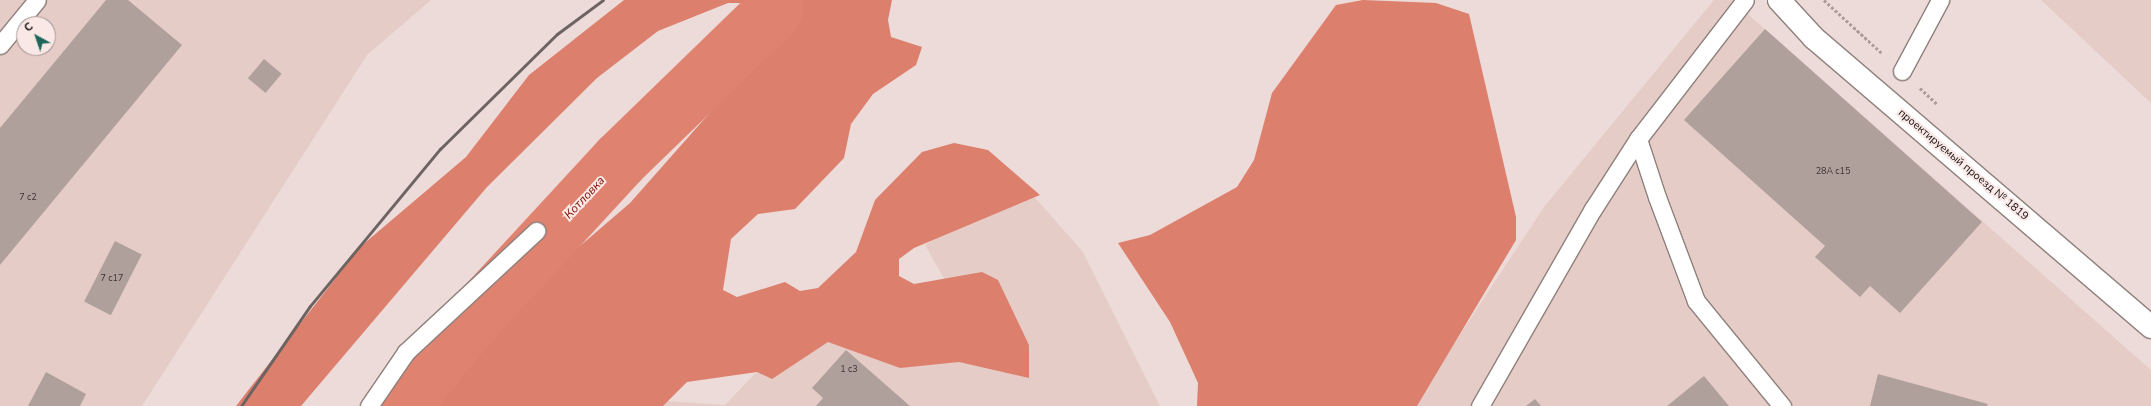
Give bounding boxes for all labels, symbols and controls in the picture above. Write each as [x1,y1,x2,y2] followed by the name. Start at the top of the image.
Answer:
[16,16,56,56] north arrow
[21,19,36,35] text: С
[1895,107,2031,223] street label: проектируемый проезд № 1819
[1816,166,1850,176] house number: 28А с15
[562,174,608,222] water label: Котловка
[19,192,37,202] house number: 7 с2
[101,273,123,283] house number: 7 с17
[840,364,858,374] house number: 1 с3

